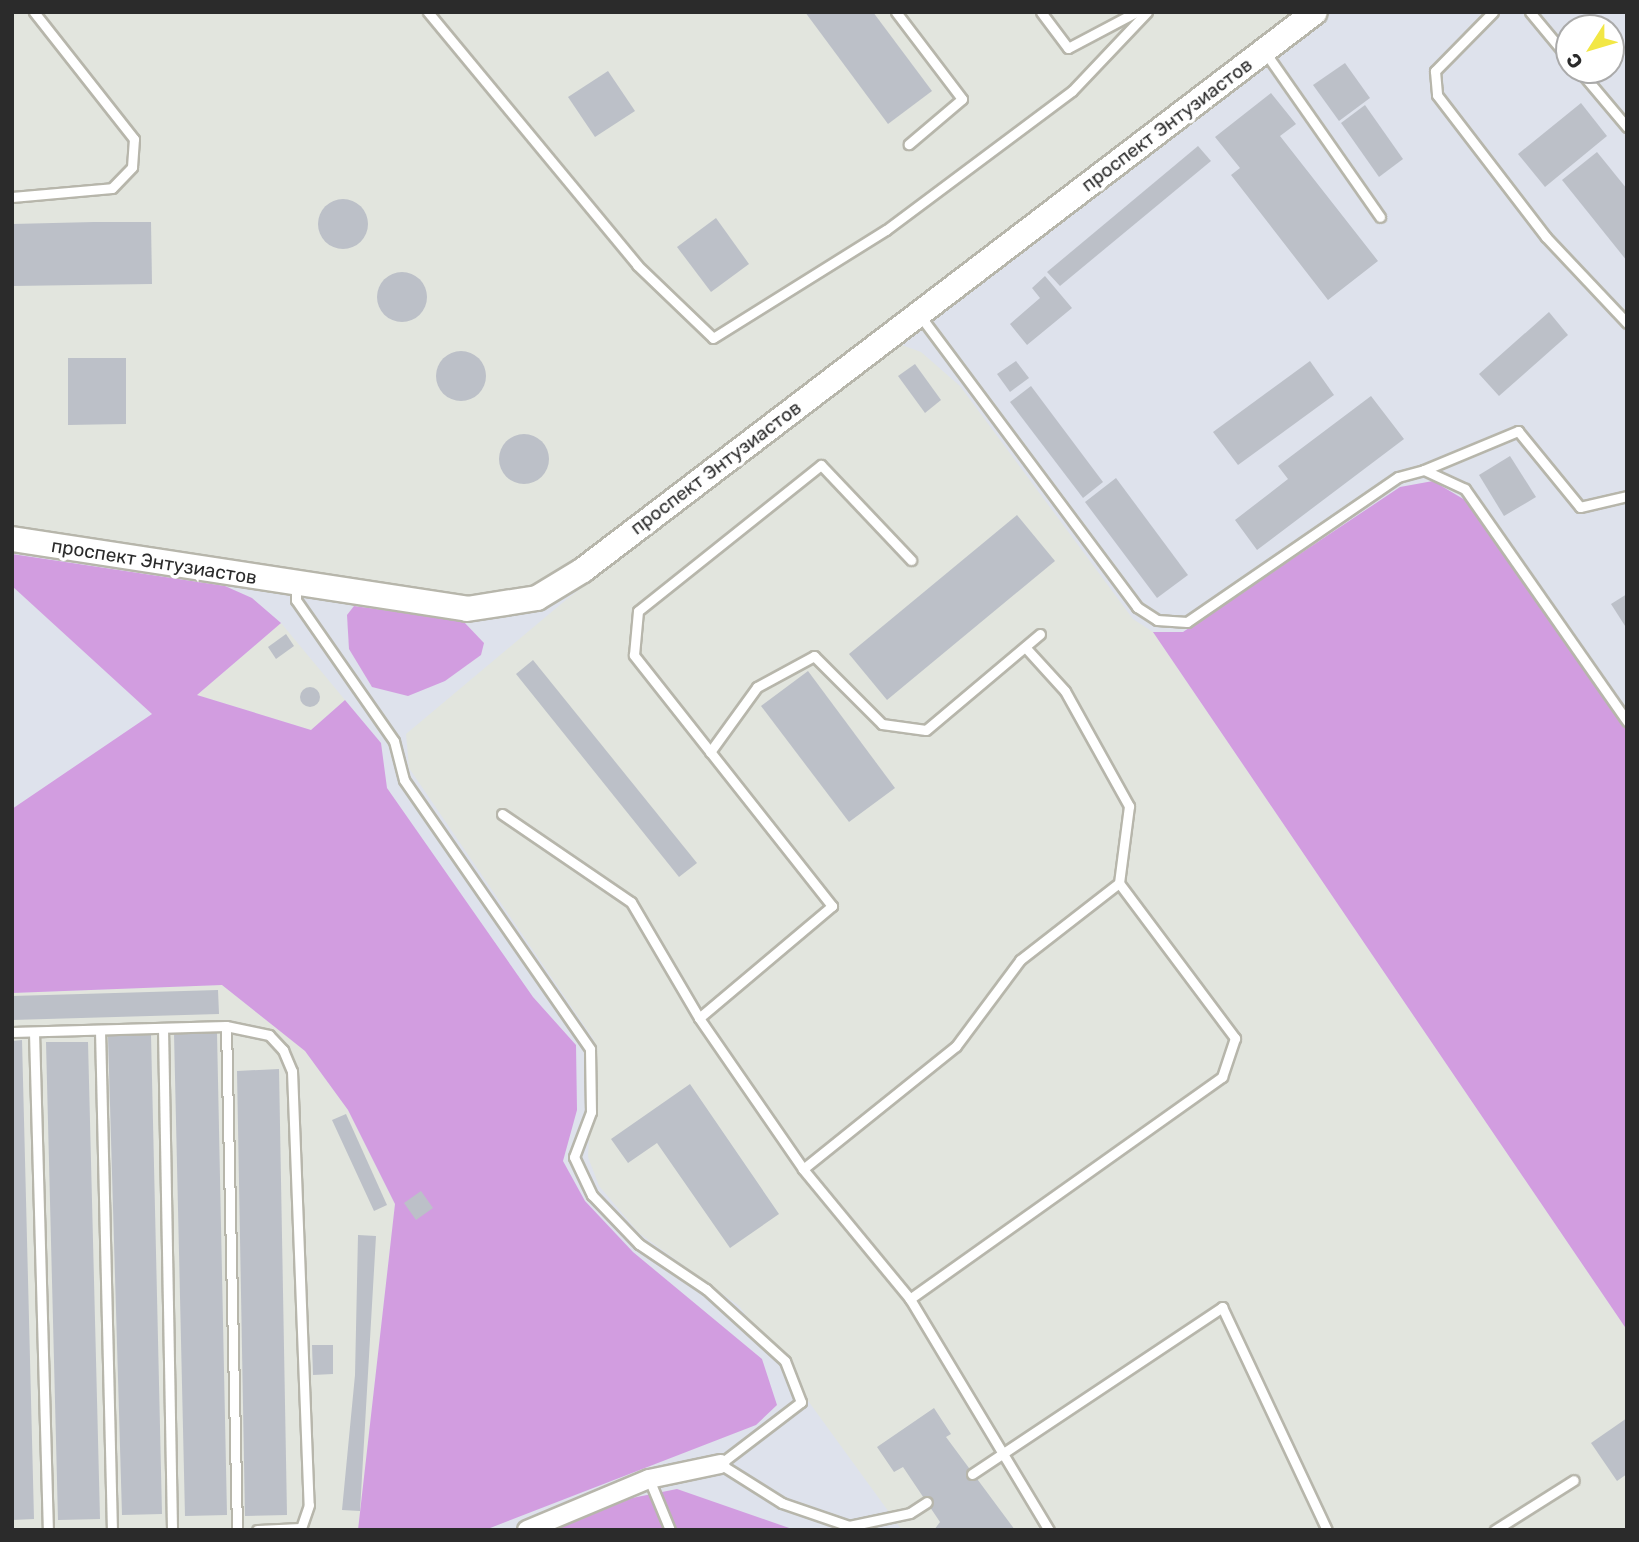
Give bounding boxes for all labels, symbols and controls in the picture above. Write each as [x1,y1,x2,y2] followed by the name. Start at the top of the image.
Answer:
[1555,14,1625,84] north arrow
[1561,48,1588,73] text: С
[1077,53,1257,197] street label: проспект Энтузиастов
[626,396,806,540] street label: проспект Энтузиастов
[50,534,258,590] street label: проспект Энтузиастов

